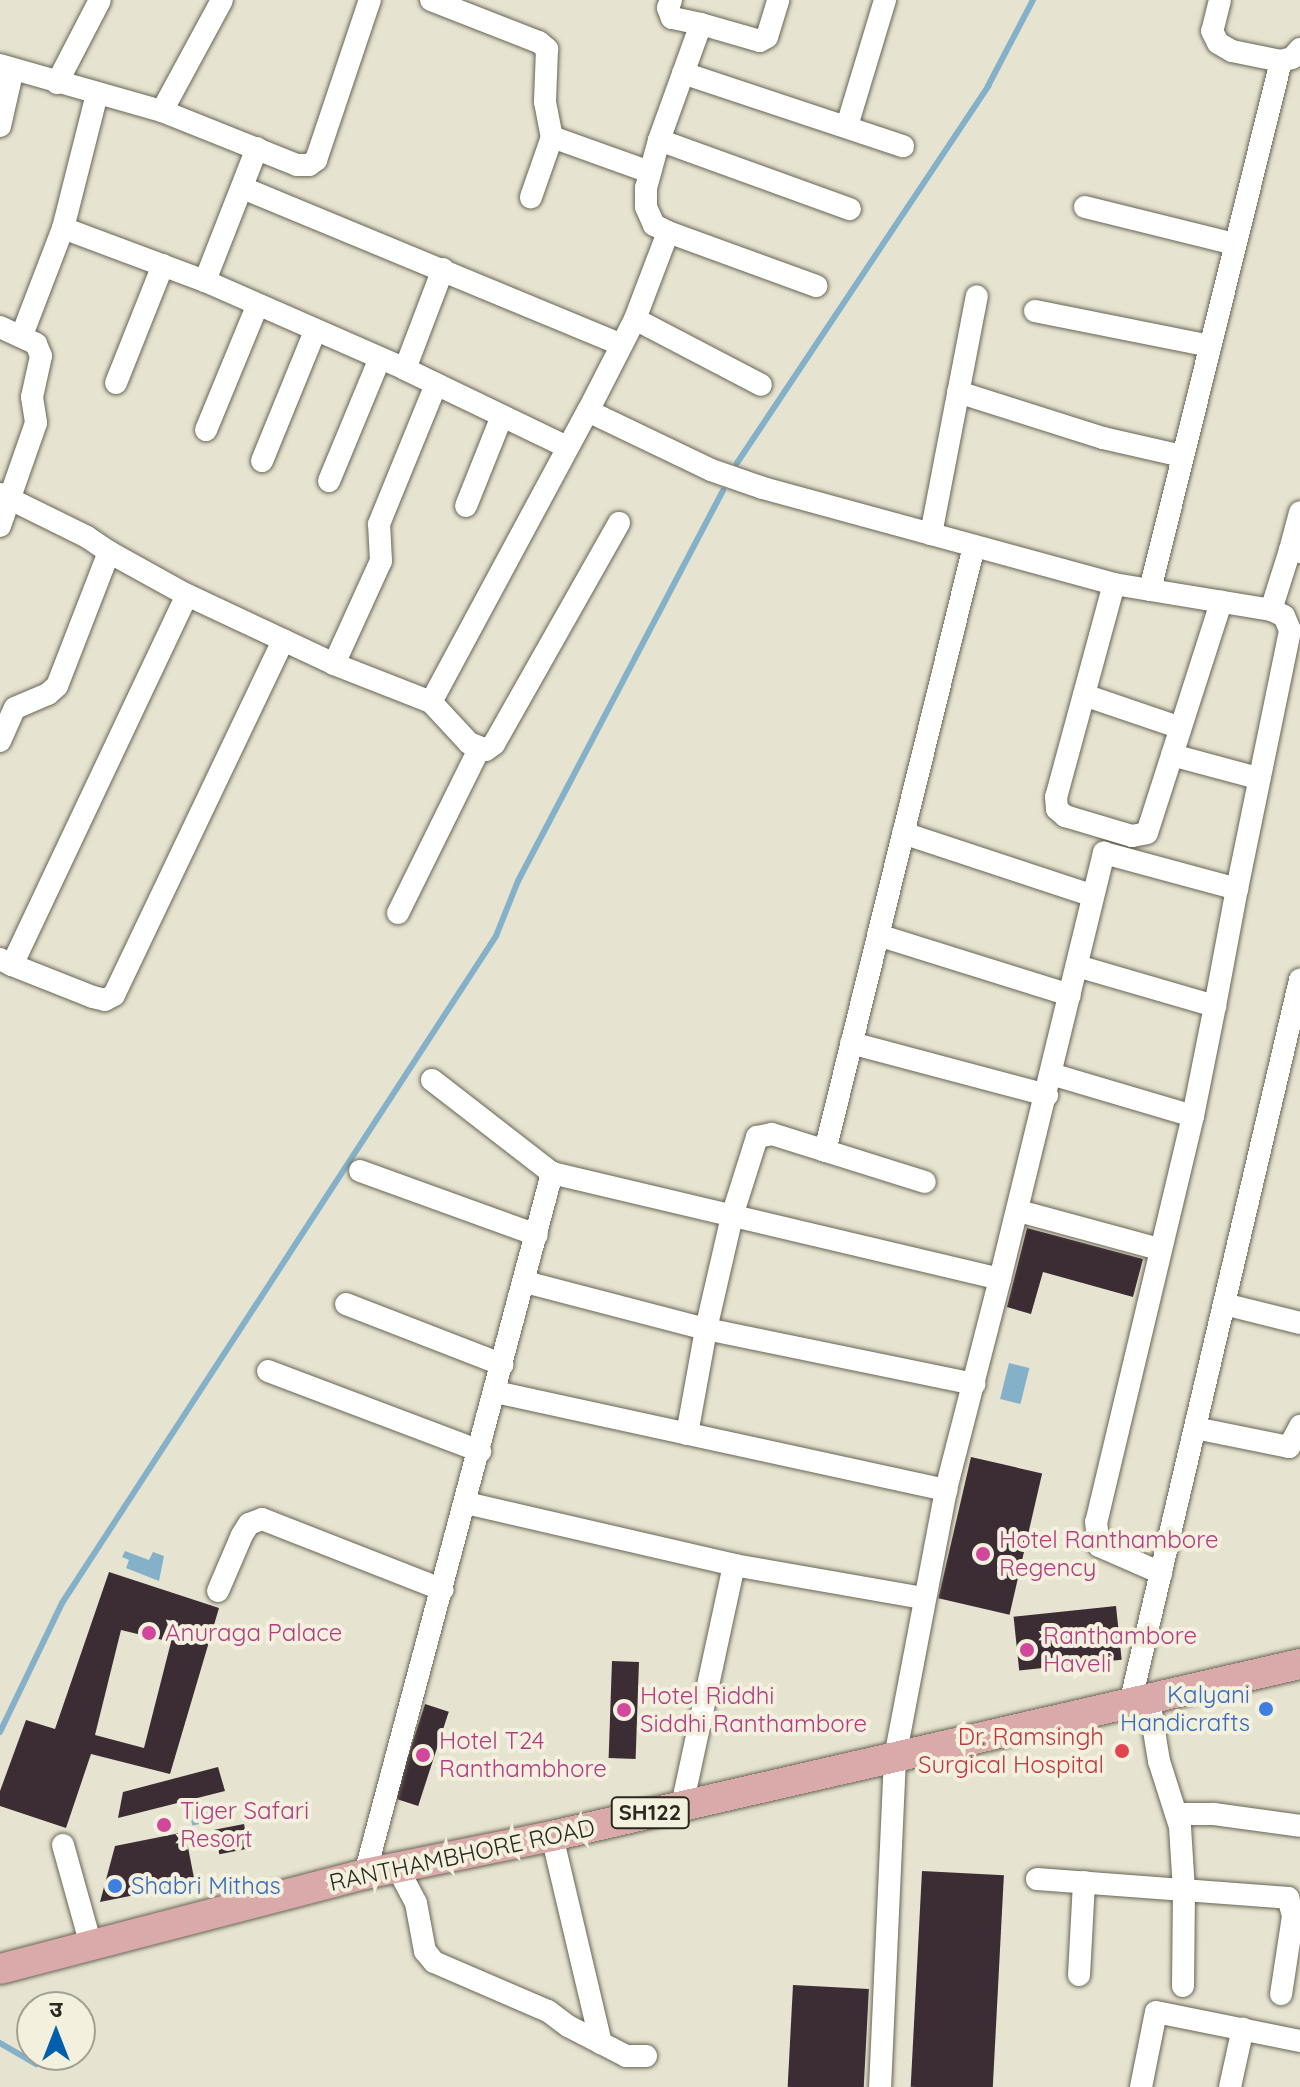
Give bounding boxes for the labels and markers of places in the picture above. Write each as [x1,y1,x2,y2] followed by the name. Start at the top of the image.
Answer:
[999,1526,1219,1582] place label: Hotel Ranthambore Regency
[974,1545,992,1563] marker: Hotel Ranthambore Regency
[165,1619,342,1647] place label: Anuraga Palace
[1043,1622,1197,1678] place label: Ranthambore Haveli
[140,1624,158,1642] marker: Anuraga Palace
[1018,1641,1036,1659] marker: Ranthambore Haveli
[1120,1681,1250,1737] place label: Kalyani Handicrafts
[640,1682,867,1738] place label: Hotel Riddhi Siddhi Ranthambore
[1257,1700,1275,1718] marker: Kalyani Handicrafts
[615,1701,633,1719] marker: Hotel Riddhi Siddhi Ranthambore
[918,1723,1104,1779] place label: Dr. Ramsingh Surgical Hospital
[439,1727,607,1783] place label: Hotel T24 Ranthambhore
[1111,1740,1133,1762] marker: Dr. Ramsingh Surgical Hospital
[414,1746,432,1764] marker: Hotel T24 Ranthambhore
[180,1797,309,1853] place label: Tiger Safari Resort
[155,1816,173,1834] marker: Tiger Safari Resort
[131,1872,281,1900] place label: Shabri Mithas
[106,1877,124,1895] marker: Shabri Mithas

